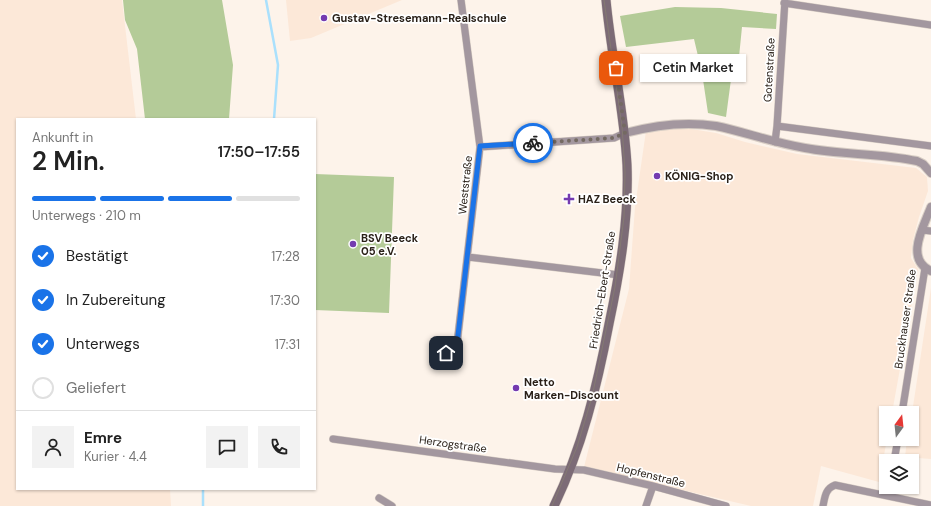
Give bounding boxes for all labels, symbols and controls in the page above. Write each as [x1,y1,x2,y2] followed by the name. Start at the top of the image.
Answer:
[332,11,507,25] place label: Gustav-Stresemann-Realschule
[319,13,329,23] marker: Gustav-Stresemann-Realschule
[760,37,778,103] street label: Gotenstraße
[599,51,633,85] pin
[640,54,746,82] callout: Cetin Market
[605,57,627,79] icon: bag
[653,59,733,76] text: Cetin Market
[513,123,553,163] courier
[32,129,93,146] text: Ankunft in
[522,132,544,154] icon: bike
[218,142,300,162] text: 17:50–17:55
[32,144,105,178] text: 2 Min.
[455,155,475,215] street label: Weststraße
[665,169,734,183] place label: KÖNIG-Shop
[652,171,662,181] marker: KÖNIG-Shop
[578,192,637,206] place label: HAZ Beeck
[563,193,575,205] marker: HAZ Beeck
[32,207,141,224] text: Unterwegs · 210 m
[586,230,618,350] street label: Friedrich-Ebert-Straße
[361,231,419,258] place label: BSV Beeck 05 e.V.
[348,239,358,249] marker: BSV Beeck 05 e.V.
[32,245,54,267] icon: check
[66,246,128,266] text: Bestätigt
[271,248,300,265] text: 17:28
[891,268,919,370] street label: Bruckhauser Straße
[32,289,54,311] icon: check
[66,290,166,310] text: In Zubereitung
[270,292,300,309] text: 17:30
[32,333,54,355] icon: check
[66,334,140,354] text: Unterwegs
[275,336,300,353] text: 17:31
[429,336,463,370] pin
[435,342,457,364] icon: home
[524,375,619,402] place label: Netto Marken-Discount
[66,378,126,398] text: Geliefert
[511,383,521,393] marker: Netto Marken-Discount
[879,406,919,446] north arrow
[879,406,919,494] map controls
[32,426,74,468] button: person
[206,426,248,468] button: chat
[258,426,300,468] button: phone
[84,428,122,448] text: Emre
[418,432,488,456] street label: Herzogstraße
[84,448,147,465] text: Kurier · 4.4
[879,454,919,494] button: layers
[615,460,687,490] street label: Hopfenstraße

